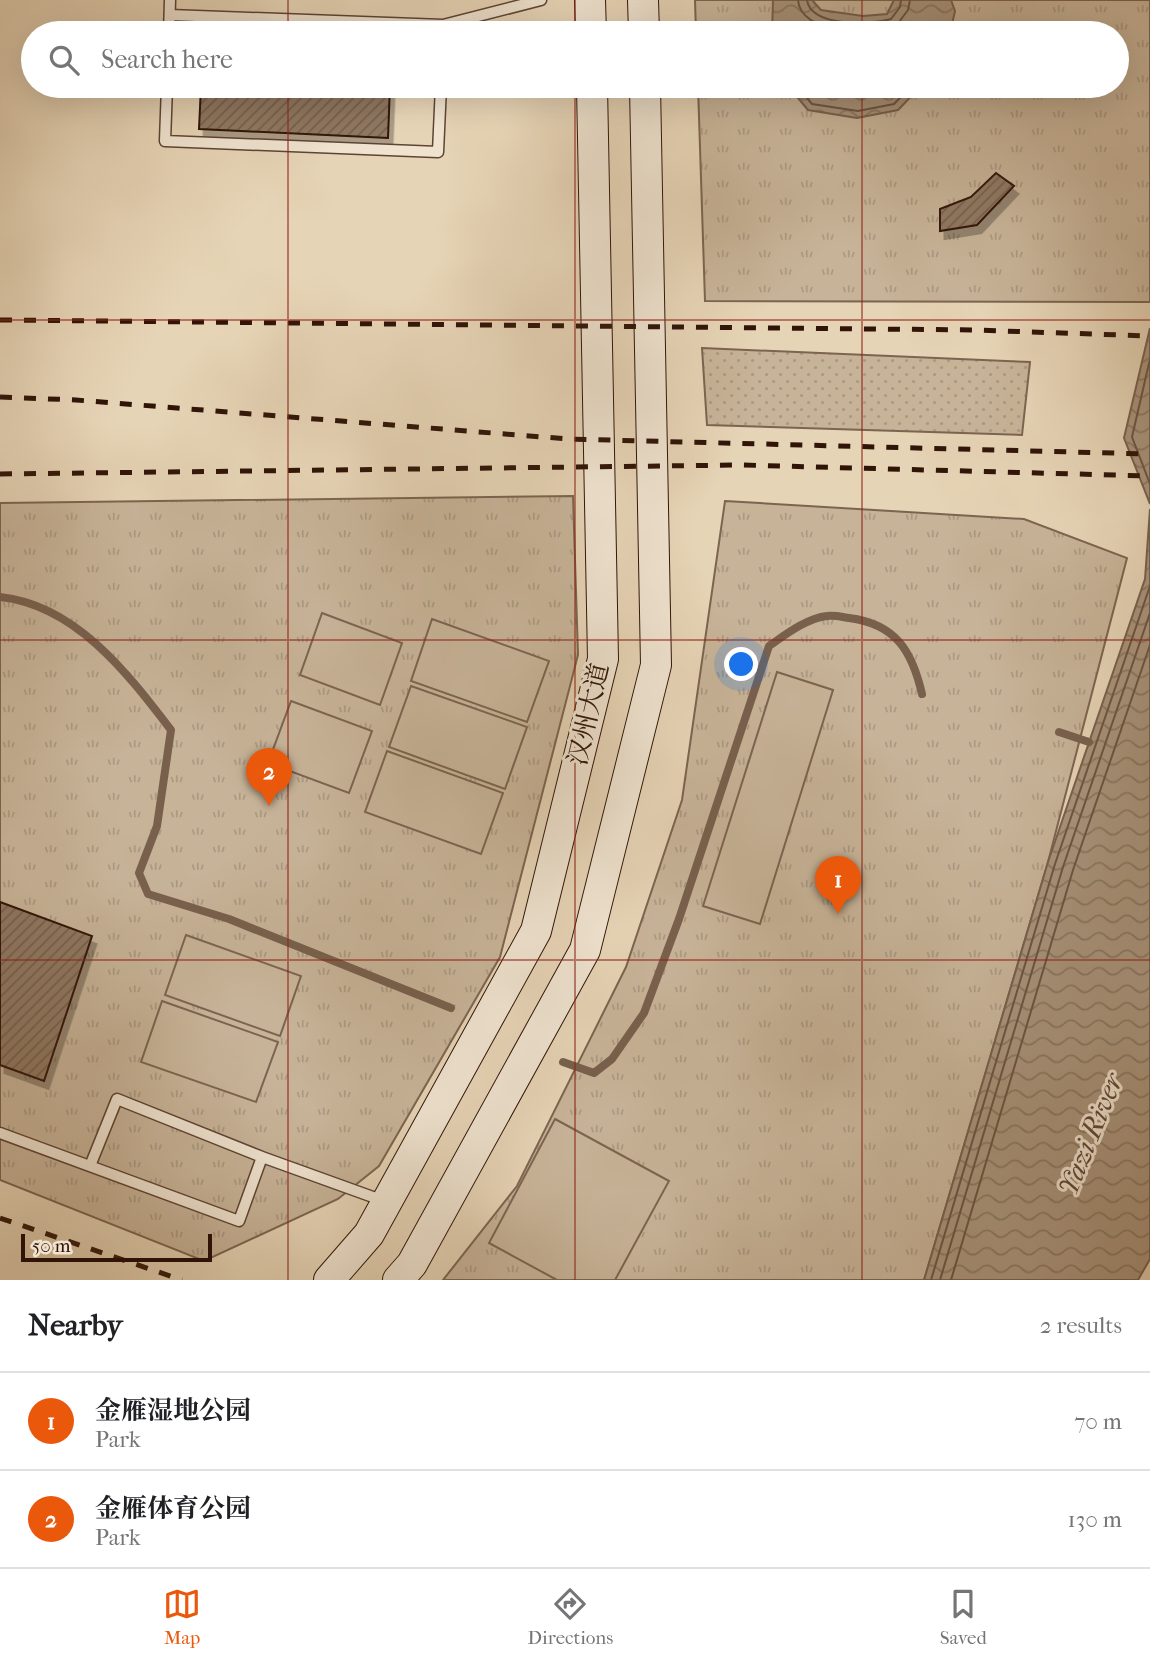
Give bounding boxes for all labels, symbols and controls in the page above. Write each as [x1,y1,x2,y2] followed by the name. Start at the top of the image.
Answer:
[21,21,1129,98] search box
[45,41,83,79] icon: search
[101,44,233,75] text: Search here
[724,647,758,681] your location
[562,660,615,768] street label: 汉州大道
[246,748,292,806] pin: 2
[815,856,861,914] pin: 1
[1051,1066,1131,1200] water label: Yazi River
[21,1231,212,1263] scale bar
[32,1235,71,1257] text: 50 m
[28,1308,123,1343] text: Nearby
[1040,1312,1122,1339] text: 2 results
[95,1395,251,1426] text: 金雁湿地公园
[47,1408,55,1435] text: 1
[1074,1408,1122,1435] text: 70 m
[95,1426,141,1453] text: Park
[95,1493,251,1524] text: 金雁体育公园
[45,1506,57,1533] text: 2
[1068,1506,1122,1533] text: 130 m
[95,1524,141,1551] text: Park
[163,1585,201,1649] tab: Map
[528,1585,613,1649] tab: Directions
[940,1585,987,1649] tab: Saved

